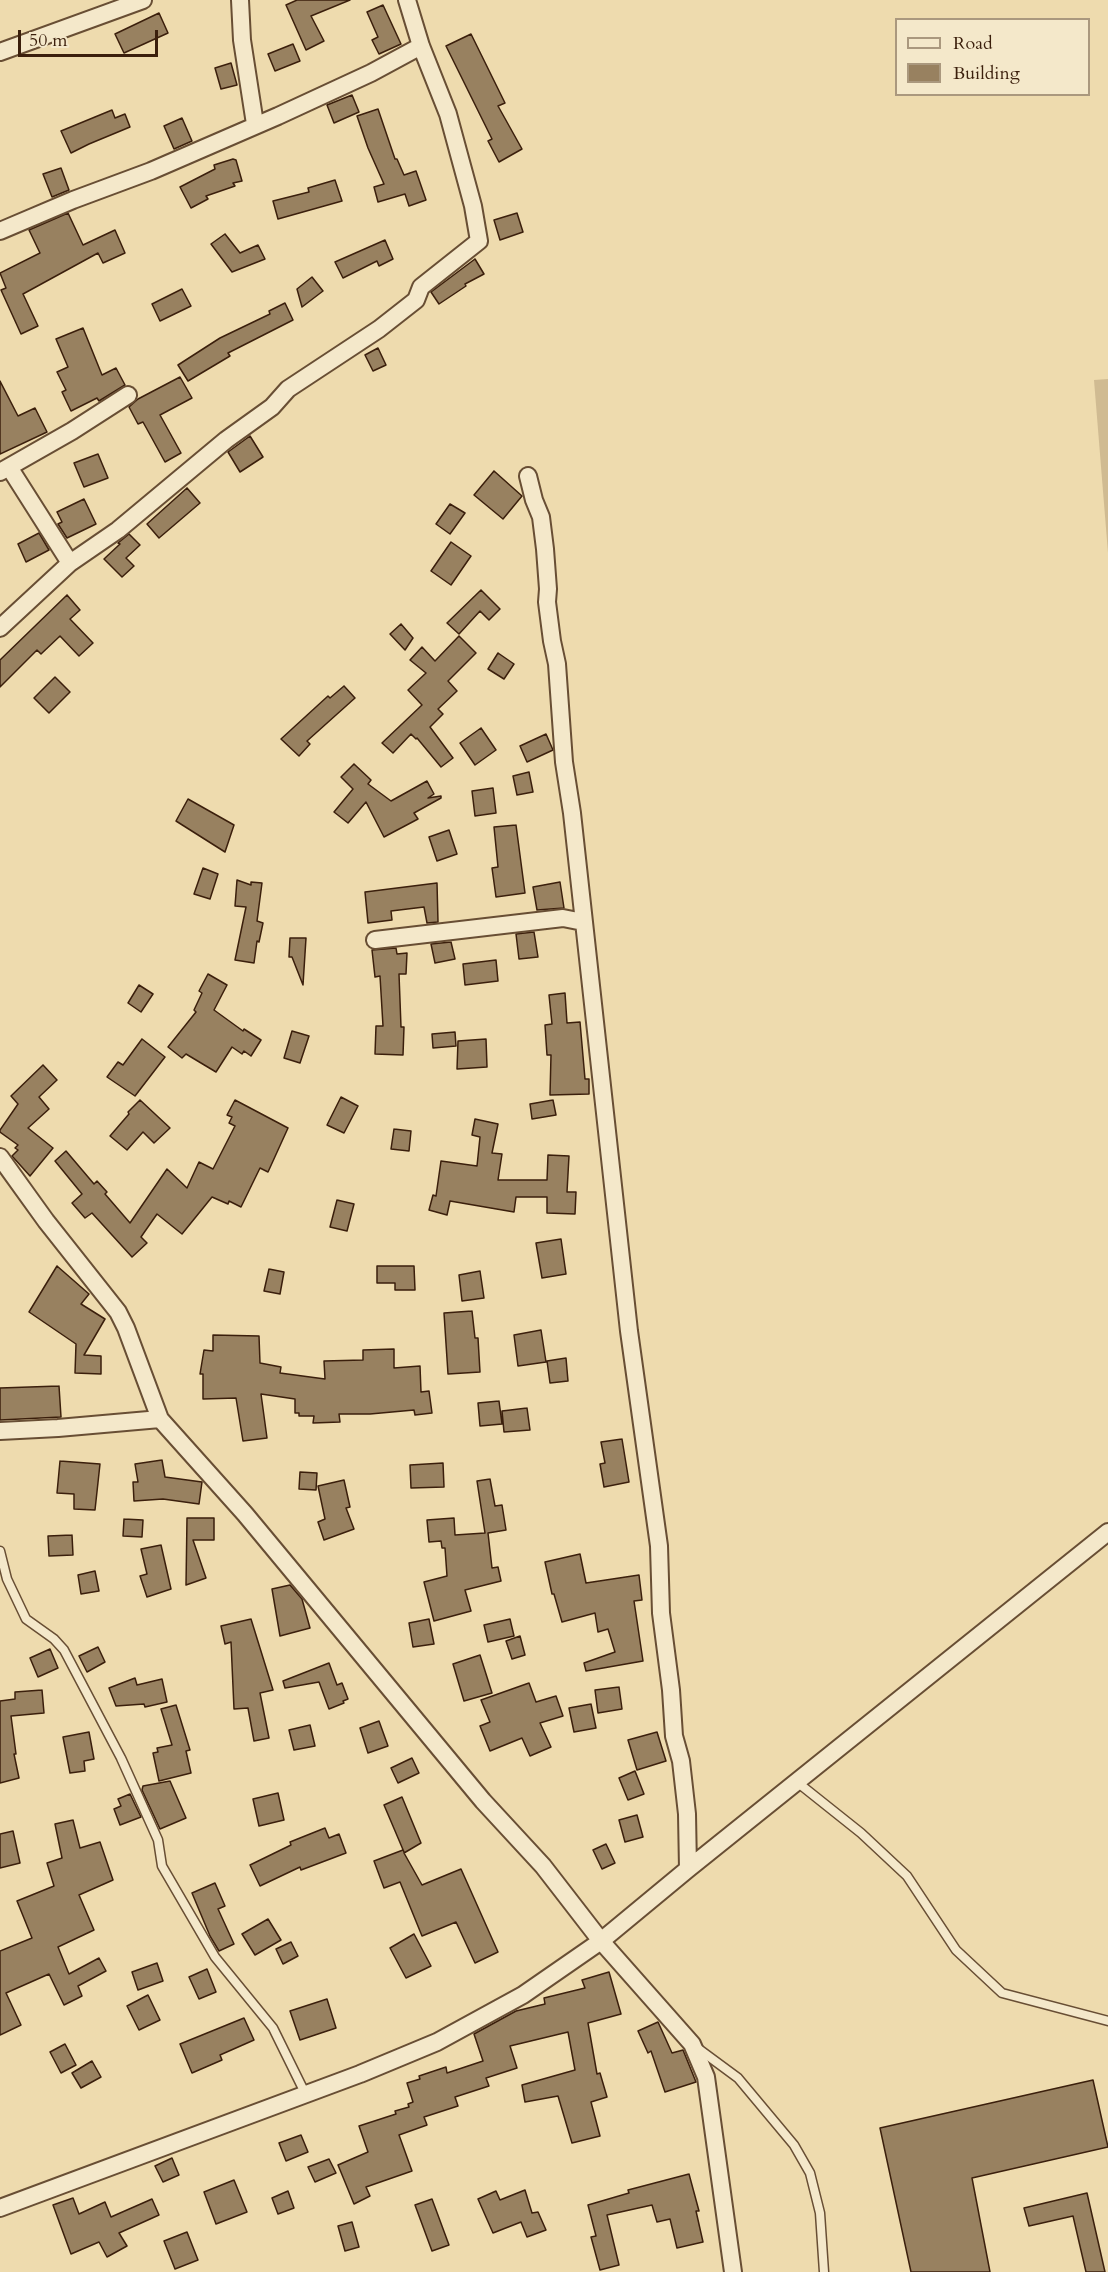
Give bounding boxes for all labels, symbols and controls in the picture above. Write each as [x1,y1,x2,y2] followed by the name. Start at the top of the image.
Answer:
[21,18,160,56] scale bar
[895,18,1090,96] legend
[29,28,68,53] text: 50 m
[953,31,993,56] text: Road
[953,61,1020,86] text: Building

